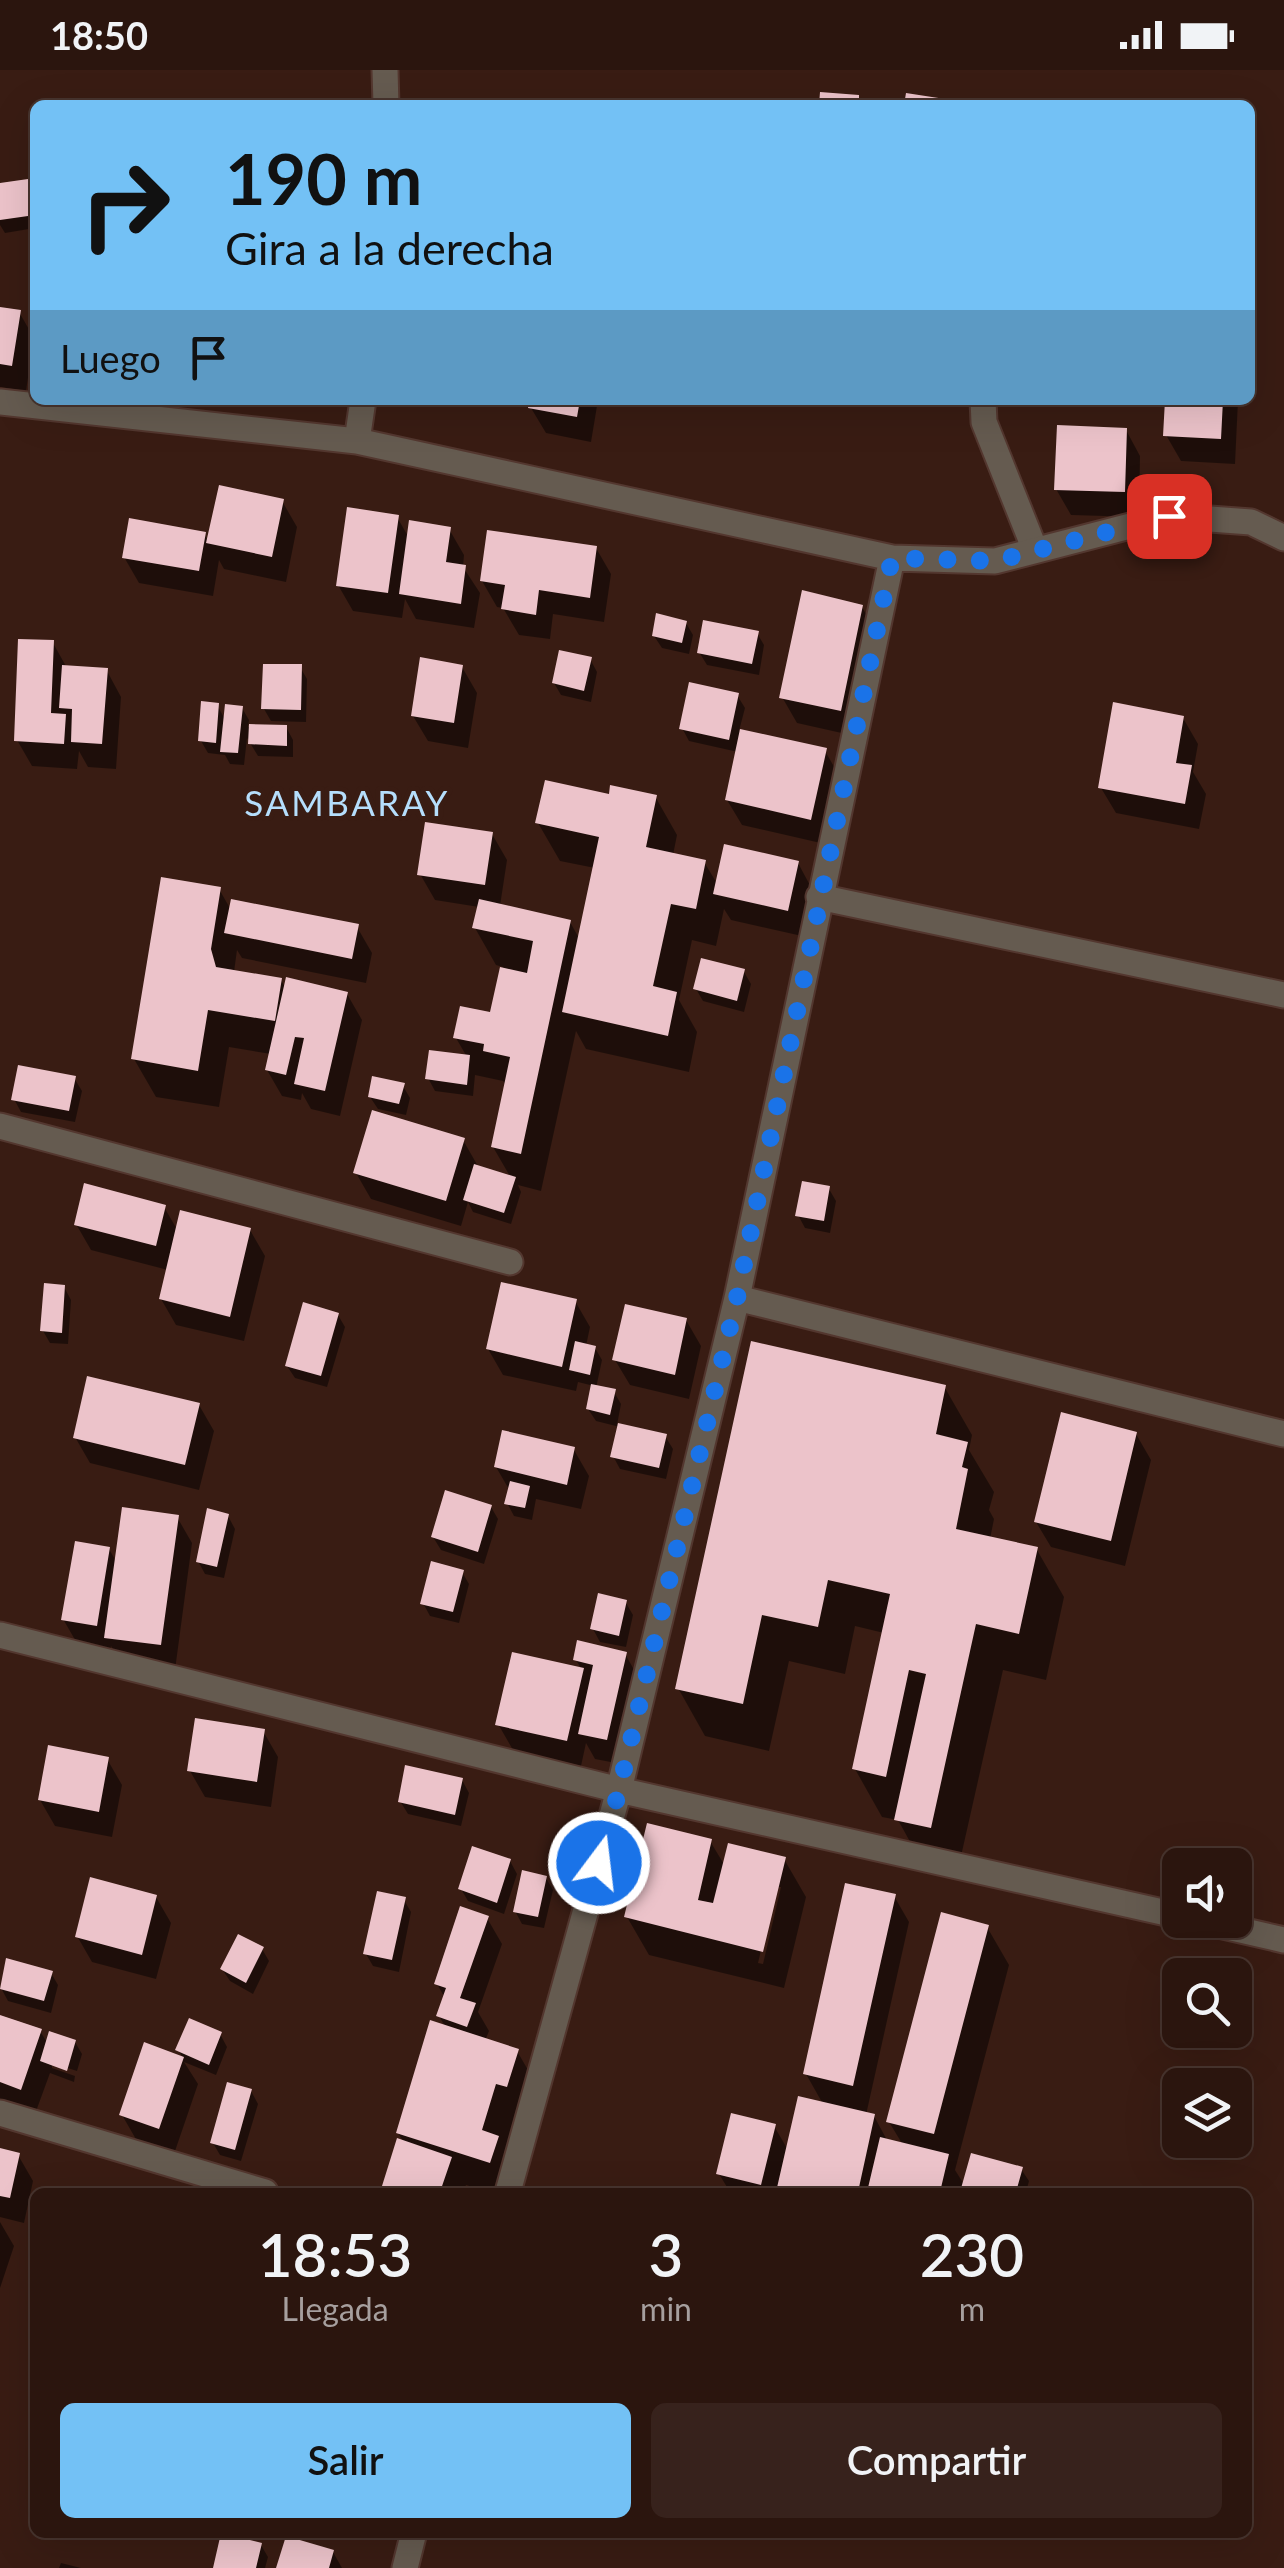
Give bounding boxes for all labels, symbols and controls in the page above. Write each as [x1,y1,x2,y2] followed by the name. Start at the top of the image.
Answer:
[50,12,148,58] text: 18:50
[225,136,422,220] text: 190 m
[60,140,190,270] icon: right
[225,221,554,275] text: Gira a la derecha
[181,330,236,385] icon: arrive
[60,335,161,381] text: Luego
[1127,474,1212,559] pin
[1142,489,1197,544] icon: arrive
[244,781,450,823] district label: SAMBARAY
[547,1811,651,1915] position arrow
[1162,1848,1252,2158] map controls
[1162,1848,1252,1938] button: sound
[1162,1958,1252,2048] button: search
[1162,2068,1252,2158] button: layers
[258,2218,412,2290] text: 18:53
[649,2218,683,2290] text: 3
[920,2218,1024,2290] text: 230
[281,2289,389,2328] text: Llegada
[640,2289,692,2328] text: min
[959,2289,985,2328] text: m
[60,2403,631,2518] button: Salir
[651,2403,1222,2518] button: Compartir

